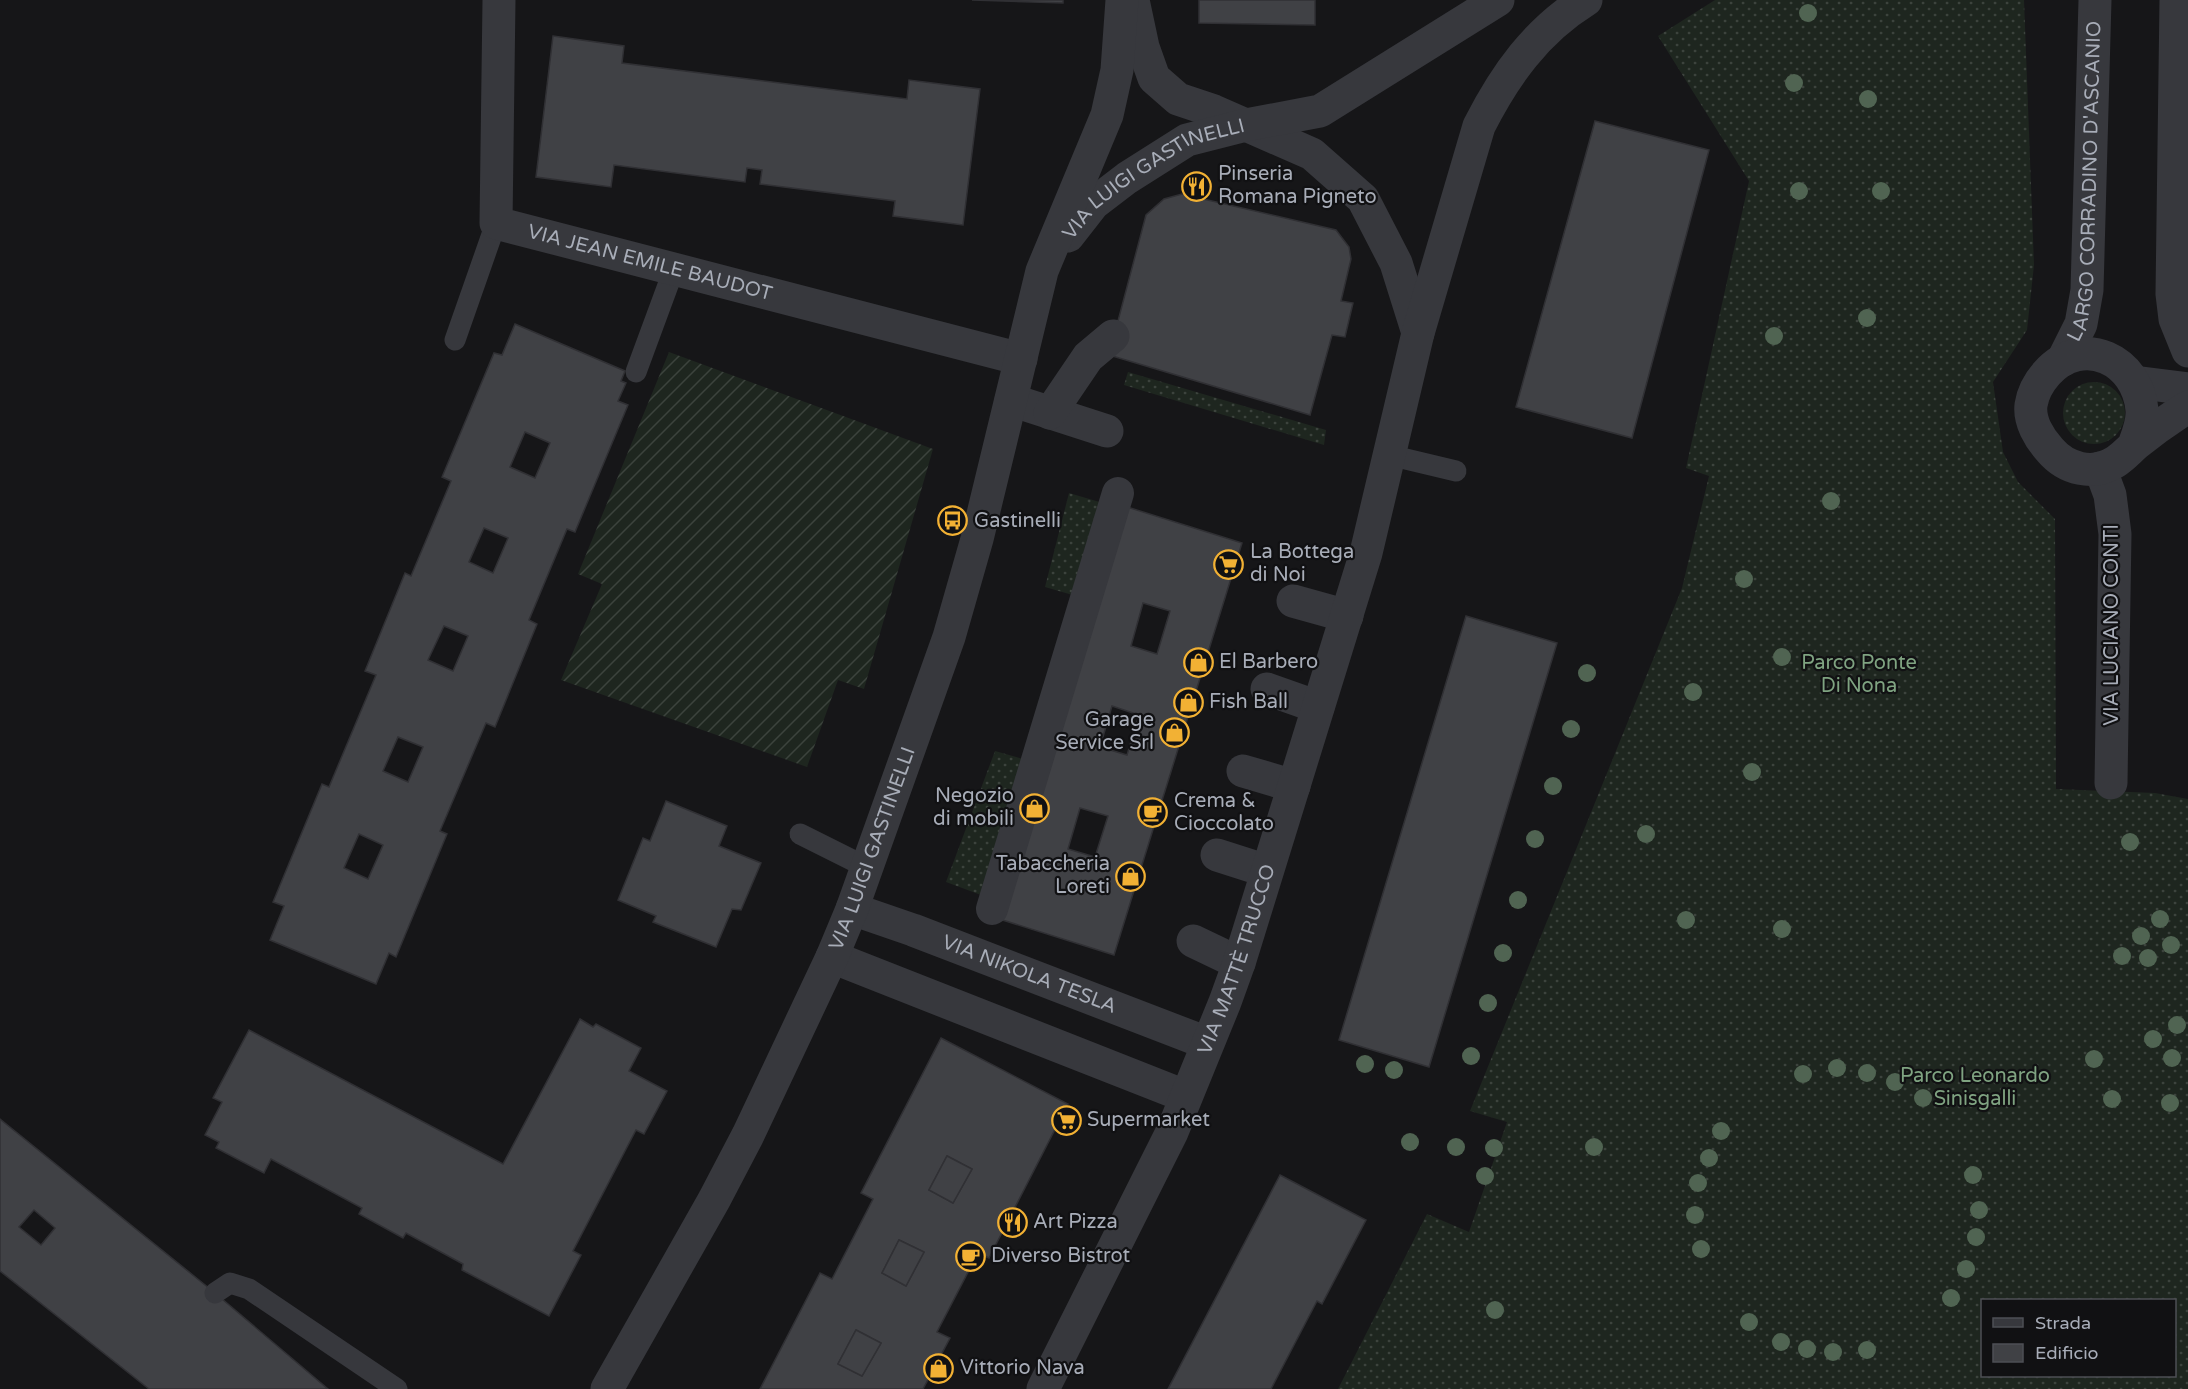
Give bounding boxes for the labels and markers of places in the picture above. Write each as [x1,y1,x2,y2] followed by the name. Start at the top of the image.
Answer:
[1218,162,1377,209] place label: Pinseria Romana Pigneto
[1181,170,1213,202] restaurant icon: Pinseria Romana Pigneto
[937,505,969,537] bus stop icon: Gastinelli
[974,509,1061,533] place label: Gastinelli
[1250,540,1354,587] place label: La Bottega di Noi
[1213,548,1245,580] supermarket icon: La Bottega di Noi
[1182,646,1214,678] shop icon: El Barbero
[1219,650,1318,674] place label: El Barbero
[1172,686,1204,718] shop icon: Fish Ball
[1209,690,1288,714] place label: Fish Ball
[1055,708,1154,755] place label: Garage Service Srl
[1159,716,1191,748] shop icon: Garage Service Srl
[933,784,1014,831] place label: Negozio di mobili
[1174,789,1274,836] place label: Crema & Cioccolato
[1019,792,1051,824] shop icon: Negozio di mobili
[1137,796,1169,828] cafe icon: Crema & Cioccolato
[996,852,1110,899] place label: Tabaccheria Loreti
[1115,860,1147,892] shop icon: Tabaccheria Loreti
[1050,1104,1082,1136] supermarket icon: Supermarket
[1087,1108,1210,1132] place label: Supermarket
[996,1206,1028,1238] restaurant icon: Art Pizza
[1033,1210,1118,1234] place label: Art Pizza
[954,1240,986,1272] cafe icon: Diverso Bistrot
[991,1244,1130,1268] place label: Diverso Bistrot
[923,1352,955,1384] shop icon: Vittorio Nava
[960,1356,1085,1380] place label: Vittorio Nava

